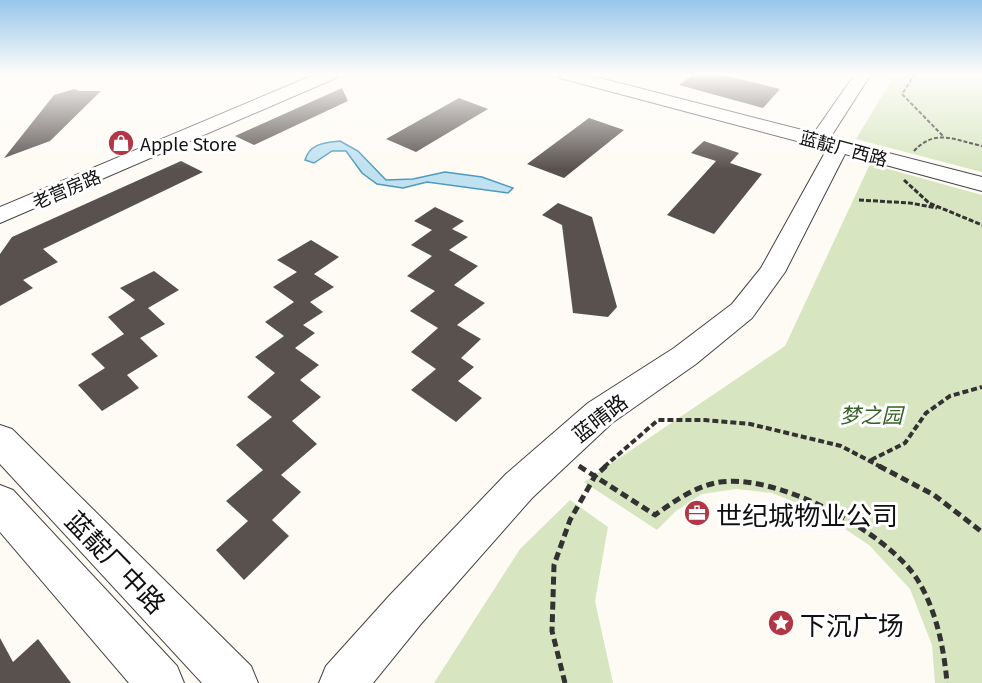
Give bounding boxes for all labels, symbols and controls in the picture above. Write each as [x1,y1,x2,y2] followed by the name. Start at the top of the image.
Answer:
[797,123,891,171] street label: 蓝靛厂西路
[106,128,136,158] shop icon: Apple Store
[140,130,237,156] place label: Apple Store
[28,162,104,214] street label: 老营房路
[565,386,633,448] street label: 蓝晴路
[840,399,905,429] park label: 梦之园
[716,495,898,532] place label: 世纪城物业公司
[682,498,712,528] office icon: 世纪城物业公司
[59,501,175,621] street label: 蓝靛厂中路
[800,605,904,642] place label: 下沉广场
[766,608,796,638] place icon: 下沉广场

